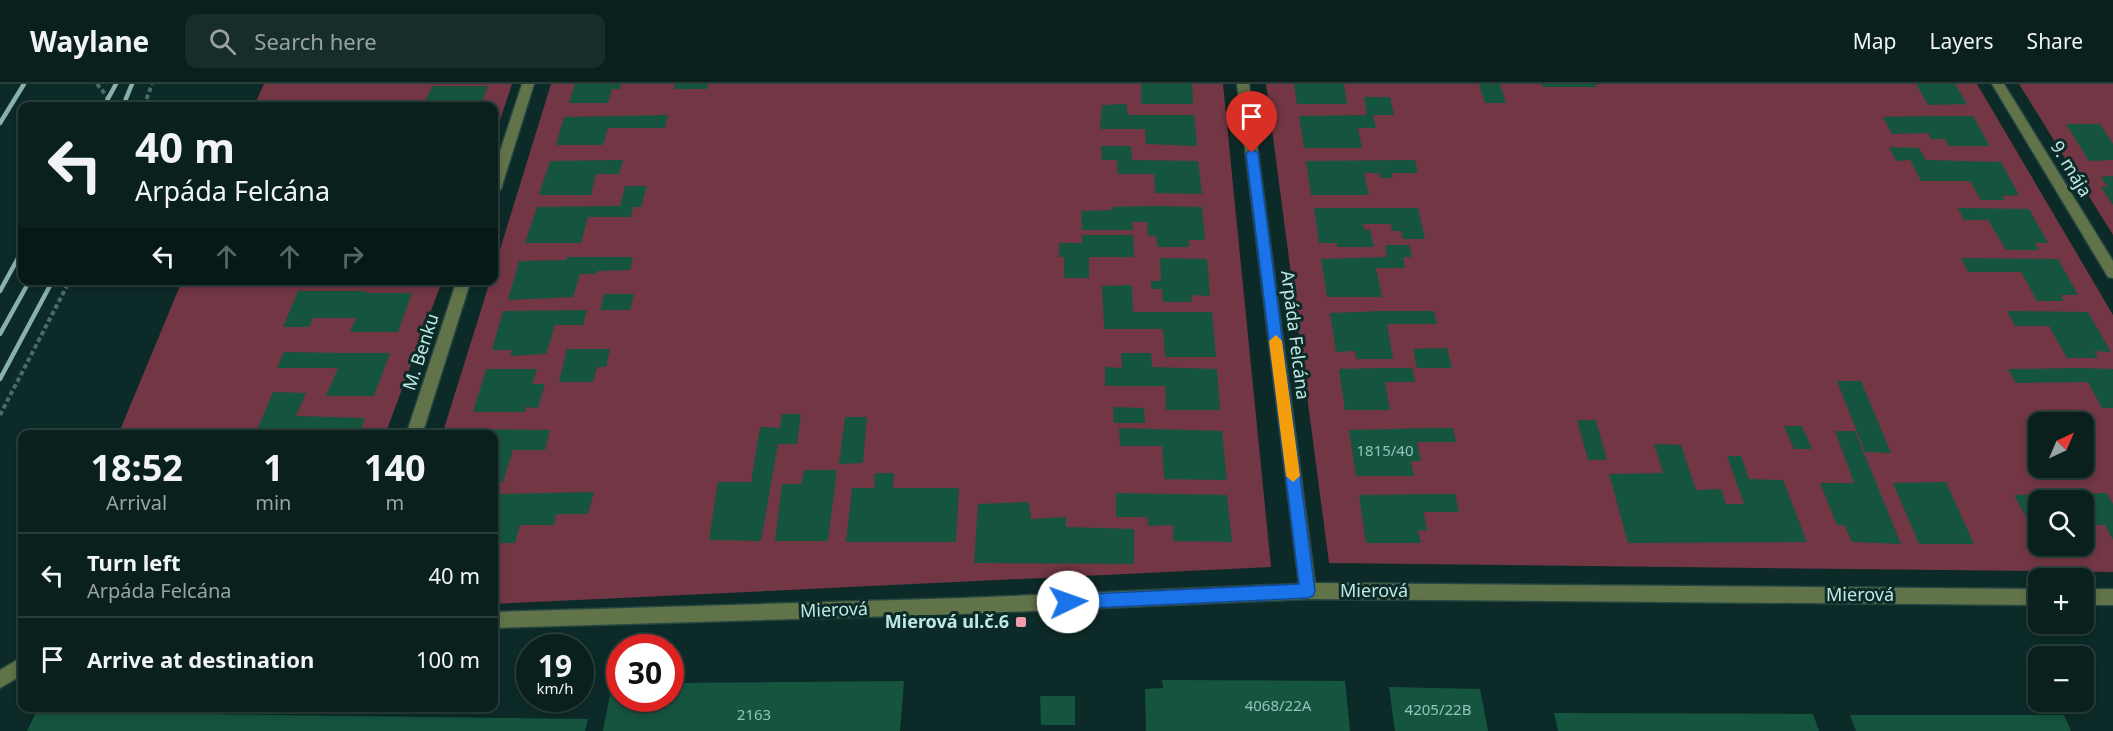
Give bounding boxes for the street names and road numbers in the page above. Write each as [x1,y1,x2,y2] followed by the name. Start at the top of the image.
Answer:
[2046,136,2098,201] street label: 9. mája
[1276,269,1316,401] street label: Arpáda Felcána
[396,310,444,393] street label: M. Benku
[1340,578,1408,602] street label: Mierová
[1826,582,1894,606] street label: Mierová
[800,596,868,622] street label: Mierová

